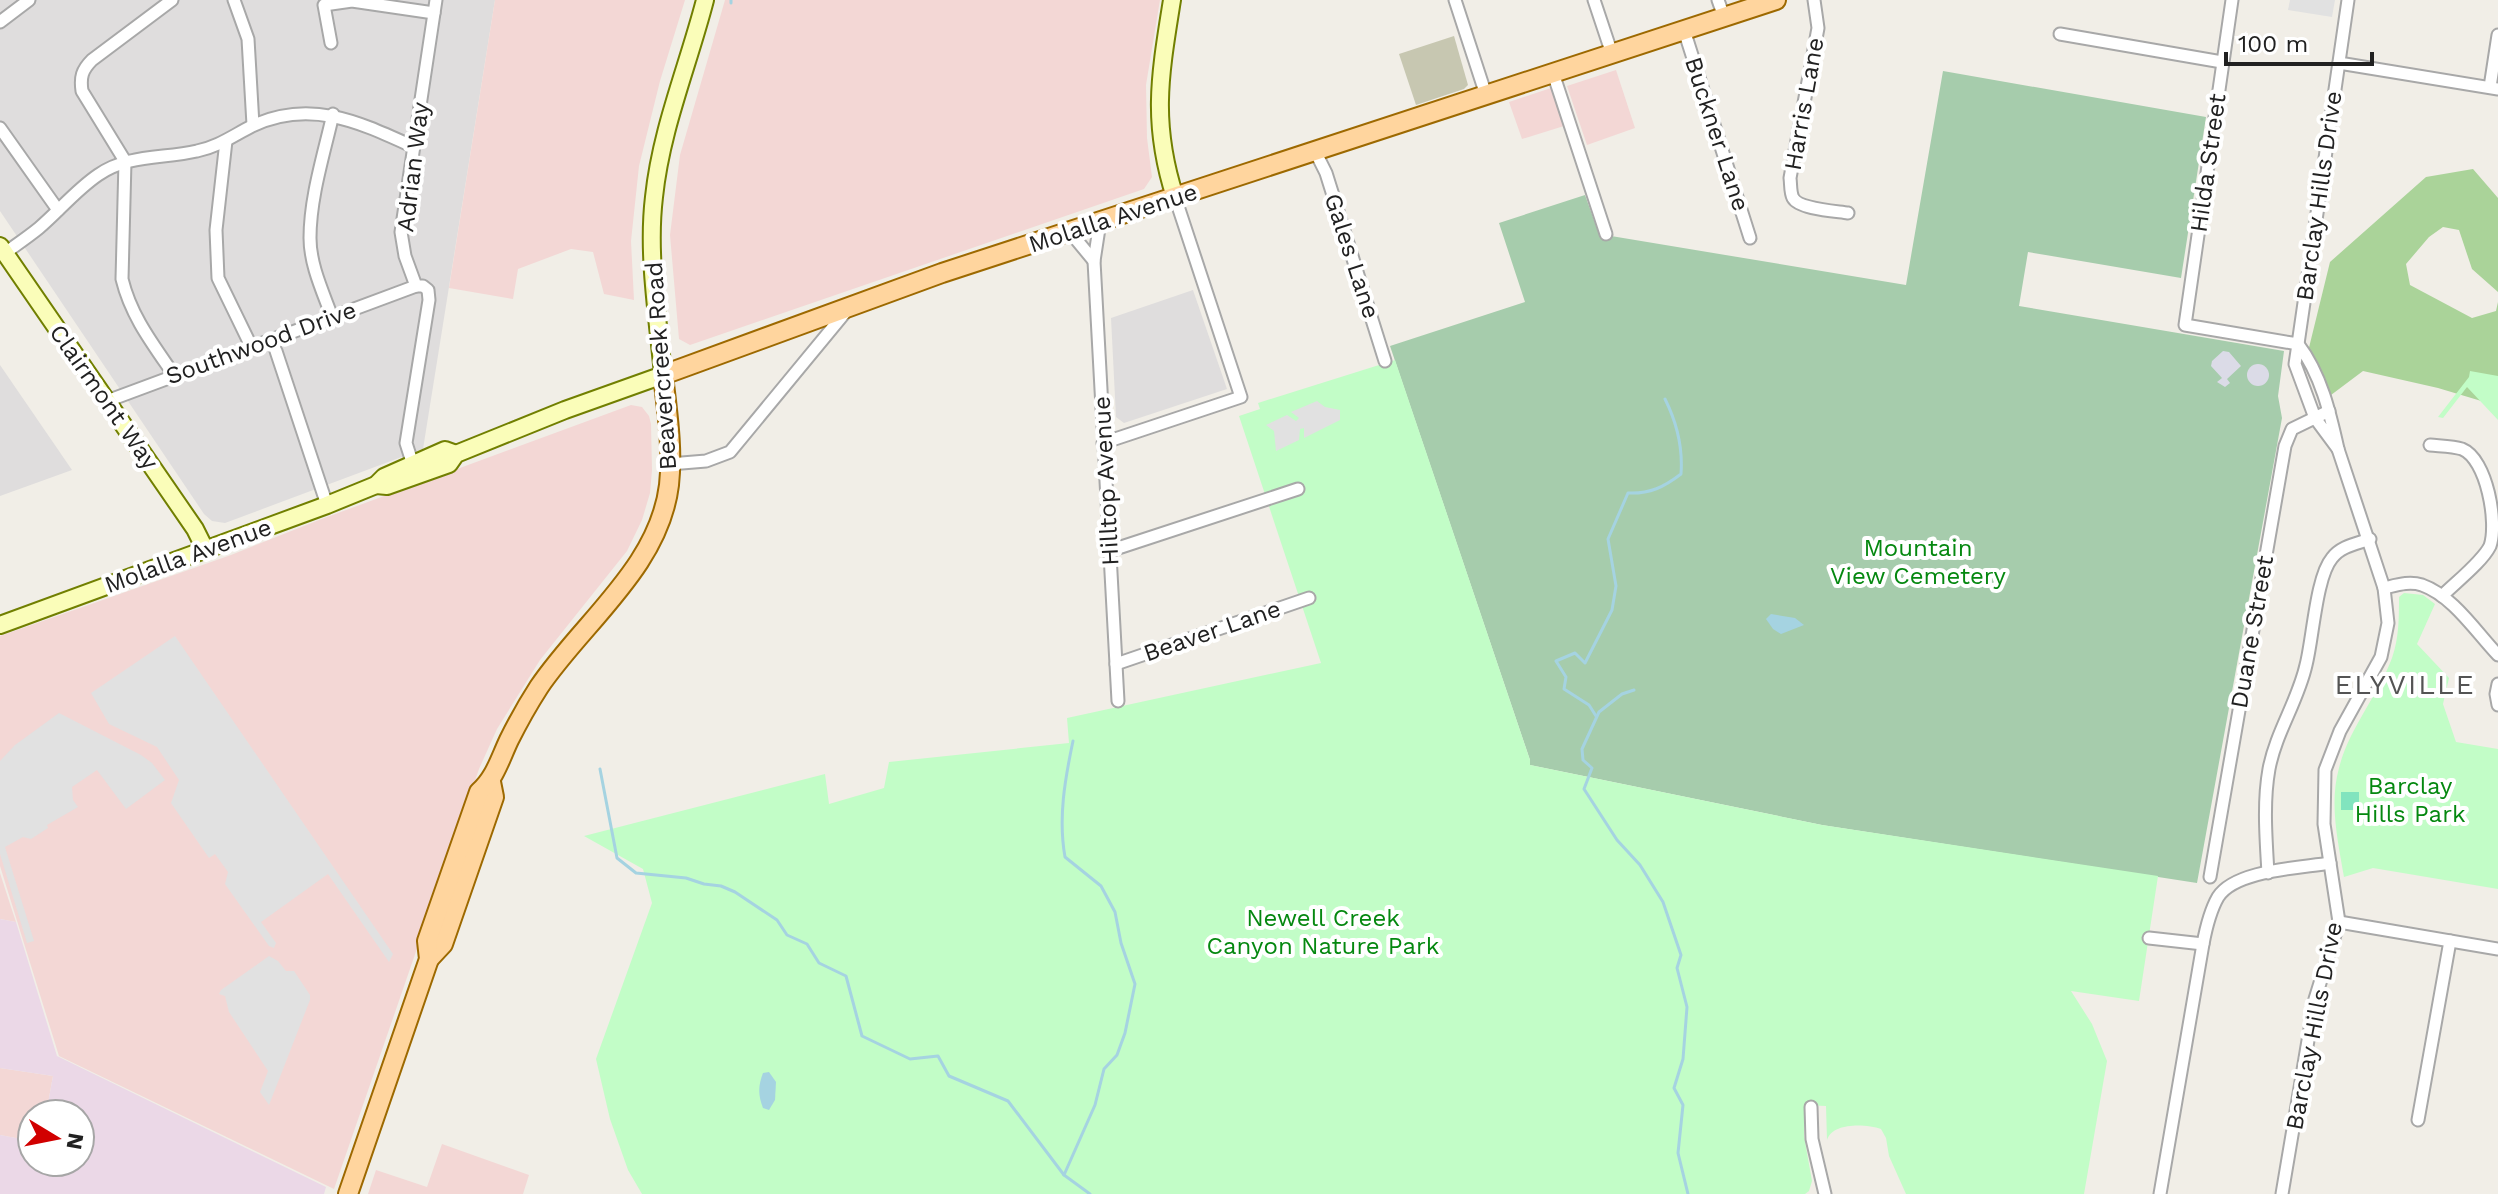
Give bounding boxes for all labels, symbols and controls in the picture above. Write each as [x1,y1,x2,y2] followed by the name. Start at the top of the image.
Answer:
[2226,16,2372,66] scale bar
[2238,30,2308,58] text: 100 m
[1779,35,1829,173] street label: Harris Lane
[1679,53,1755,215] street label: Buckner Lane
[2290,89,2348,303] street label: Barclay Hills Drive
[2184,92,2232,234] street label: Hilda Street
[391,100,435,233] street label: Adrian Way
[1025,178,1201,258] street label: Molalla Avenue
[1319,190,1385,322] street label: Gales Lane
[640,261,682,471] street label: Beavercreek Road
[162,296,360,390] street label: Southwood Drive
[44,319,165,475] street label: Clairmont Way
[1088,395,1124,567] street label: Hilltop Avenue
[101,513,275,599] street label: Molalla Avenue
[1830,534,2007,590] park label: Mountain View Cemetery
[2225,553,2279,711] street label: Duane Street
[1140,594,1284,668] street label: Beaver Lane
[2334,668,2476,701] district label: ELYVILLE
[2354,772,2466,828] park label: Barclay Hills Park
[1207,904,1440,960] park label: Newell Creek Canyon Nature Park
[2280,920,2348,1132] street label: Barclay Hills Drive
[16,1098,96,1178] north arrow
[61,1131,89,1152] text: N

